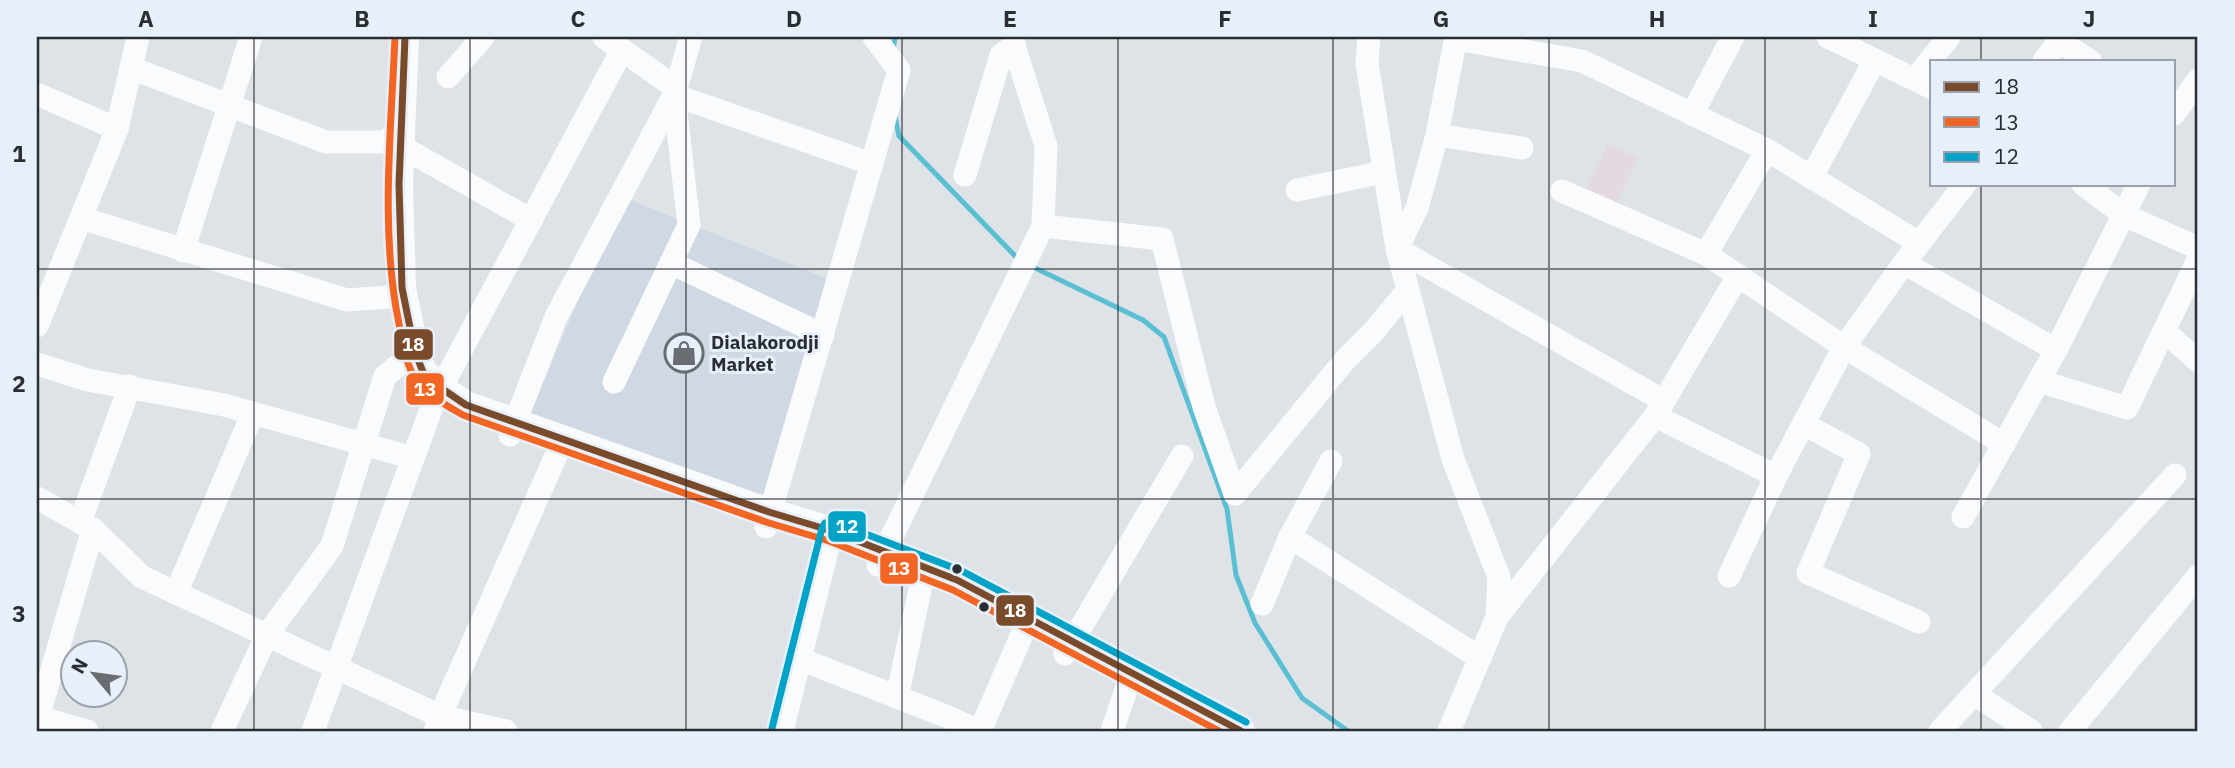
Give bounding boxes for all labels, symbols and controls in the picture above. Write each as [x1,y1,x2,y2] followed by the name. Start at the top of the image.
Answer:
[138,3,154,33] text: A
[354,3,370,33] text: B
[571,3,586,33] text: C
[786,3,802,33] text: D
[1003,3,1017,33] text: E
[1218,3,1232,33] text: F
[1433,3,1449,33] text: G
[1649,3,1665,33] text: H
[1868,3,1878,33] text: I
[2083,3,2095,33] text: J
[1930,60,2176,186] legend
[1994,72,2019,100] text: 18
[1994,108,2019,136] text: 13
[12,138,26,168] text: 1
[1994,142,2019,170] text: 12
[393,328,434,361] line badge: 18
[711,330,819,376] place label: Dialakorodji Market
[402,332,424,356] text: 18
[663,332,705,374] shop icon: Dialakorodji Market
[12,368,26,398] text: 2
[405,372,445,406] line badge: 13
[414,377,436,401] text: 13
[827,510,867,543] line badge: 12
[836,514,858,538] text: 12
[879,552,919,585] line badge: 13
[888,556,910,580] text: 13
[950,562,964,576] unlabelled marker
[995,594,1035,627] line badge: 18
[12,598,26,628] text: 3
[1004,598,1026,622] text: 18
[977,600,991,614] unlabelled marker
[60,638,130,708] north arrow
[65,654,93,678] text: N

